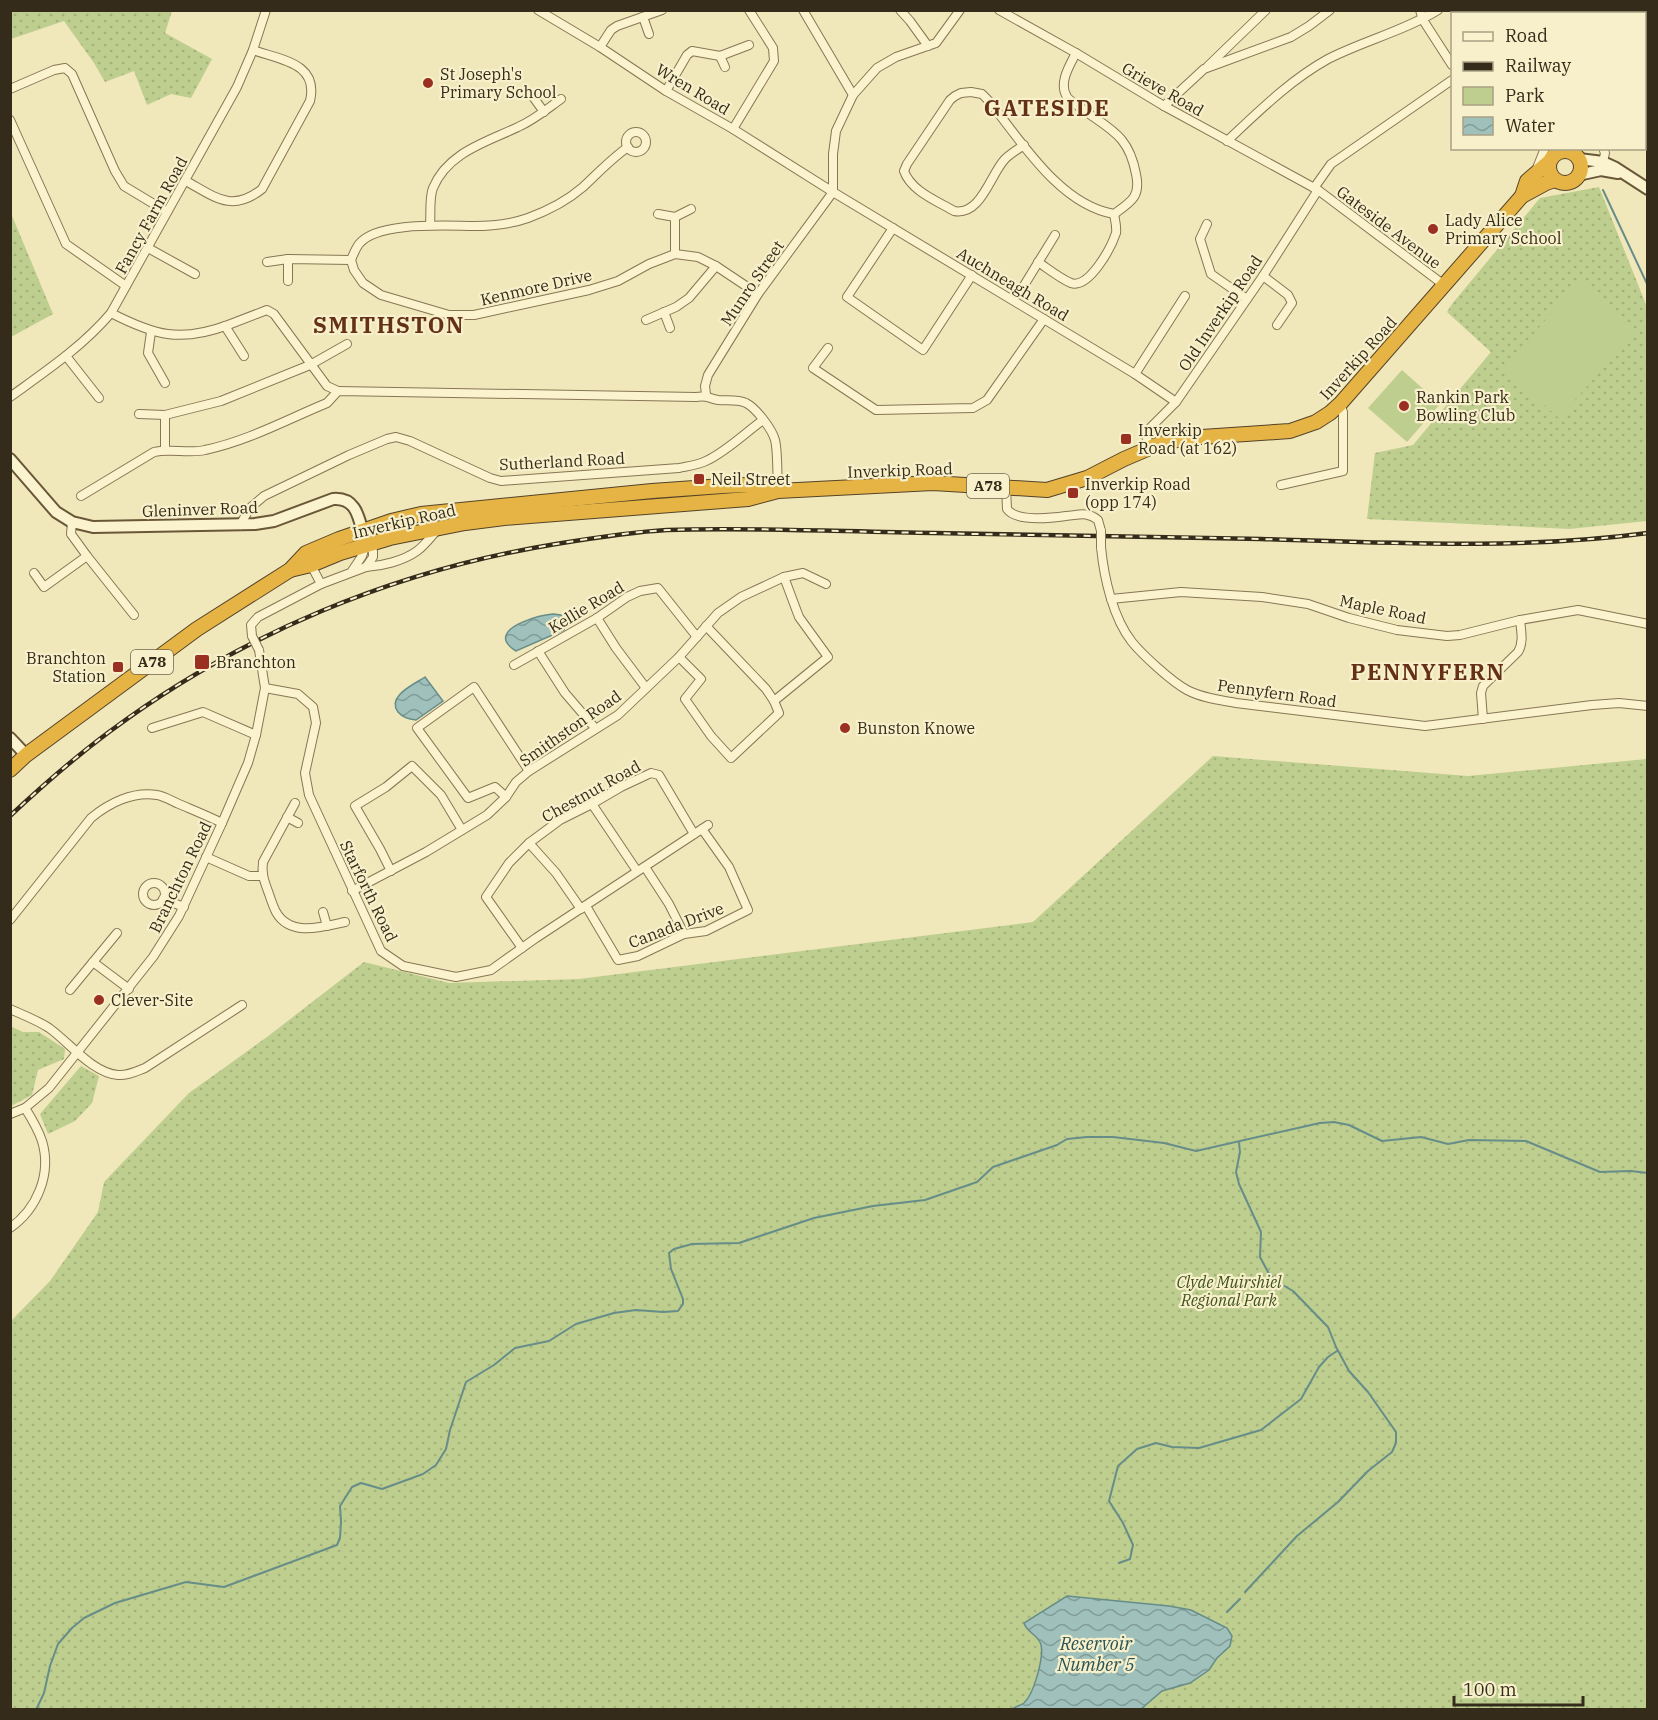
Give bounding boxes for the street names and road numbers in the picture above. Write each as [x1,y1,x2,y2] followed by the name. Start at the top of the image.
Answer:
[1119,58,1208,121] street label: Grieve Road
[652,59,734,119] street label: Wren Road
[110,153,192,277] street label: Fancy Farm Road
[1333,181,1445,273] street label: Gateside Avenue
[716,236,788,330] street label: Munro Street
[953,243,1073,325] street label: Auchneagh Road
[1174,251,1266,375] street label: Old Inverkip Road
[478,264,594,310] street label: Kenmore Drive
[1315,312,1401,404] street label: Inverkip Road
[499,448,626,474] street label: Sutherland Road
[847,458,953,482] street label: Inverkip Road
[967,474,1009,498] road number: A78
[142,497,259,521] street label: Gleninver Road
[350,499,458,543] street label: Inverkip Road
[545,577,628,637] street label: Kellie Road
[1338,590,1428,628] street label: Maple Road
[131,650,173,674] road number: A78
[1216,675,1338,711] street label: Pennyfern Road
[515,685,625,771] street label: Smithston Road
[538,755,644,826] street label: Chestnut Road
[144,818,216,936] street label: Branchton Road
[336,837,402,945] street label: Starforth Road
[626,898,726,952] street label: Canada Drive

